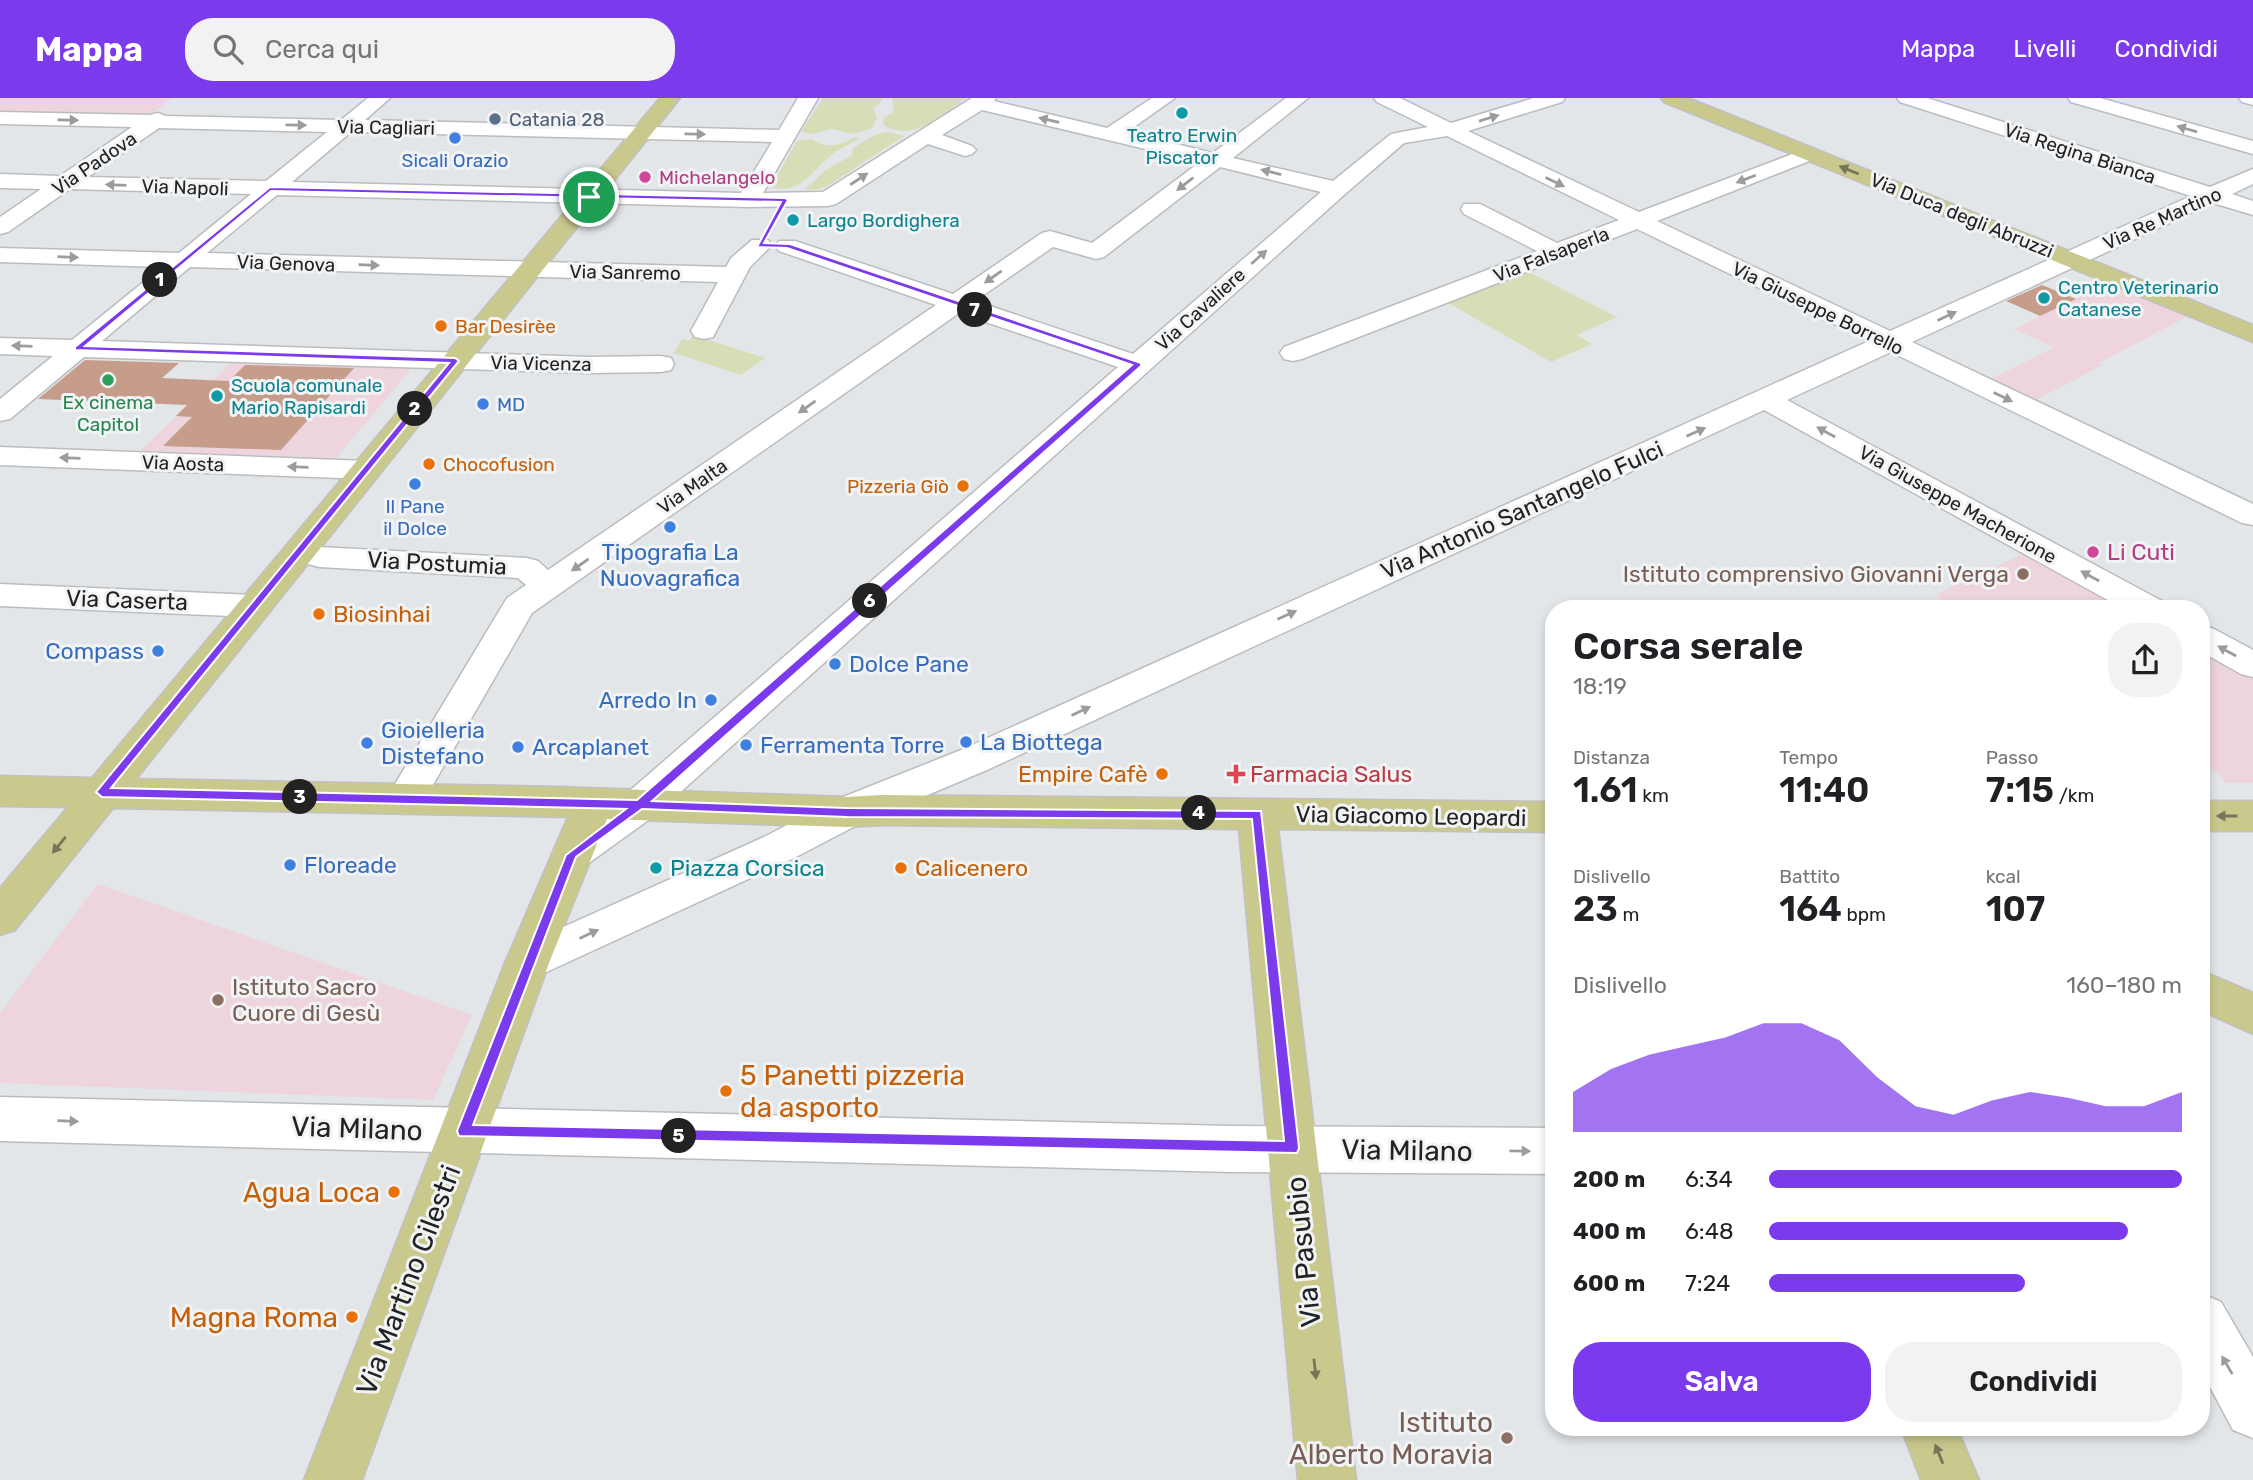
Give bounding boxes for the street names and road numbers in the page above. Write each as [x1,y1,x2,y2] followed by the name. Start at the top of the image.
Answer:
[337,115,435,140] street label: Via Cagliari
[2001,118,2159,189] street label: Via Regina Bianca
[48,127,141,200] street label: Via Padova
[1867,168,2057,263] street label: Via Duca degli Abruzzi
[141,174,229,201] street label: Via Napoli
[2100,182,2225,255] street label: Via Re Martino
[1490,222,1612,287] street label: Via Falsaperla
[236,250,336,277] street label: Via Genova
[1728,257,1907,360] street label: Via Giuseppe Borrello
[569,260,681,285] street label: Via Sanremo
[1151,263,1250,356] street label: Via Cavaliere
[490,351,592,376] street label: Via Vicenza
[1376,435,1668,585] street label: Via Antonio Santangelo Fulci
[1855,440,2061,568] street label: Via Giuseppe Macherione
[141,451,225,476] street label: Via Aosta
[653,454,732,519] street label: Via Malta
[366,545,508,581] street label: Via Postumia
[66,584,188,616] street label: Via Caserta
[1295,800,1527,832] street label: Via Giacomo Leopardi
[291,1110,423,1147] street label: Via Milano
[1341,1133,1473,1168] street label: Via Milano
[349,1160,468,1400] street label: Via Martino Cilestri
[1279,1175,1328,1329] street label: Via Pasubio

